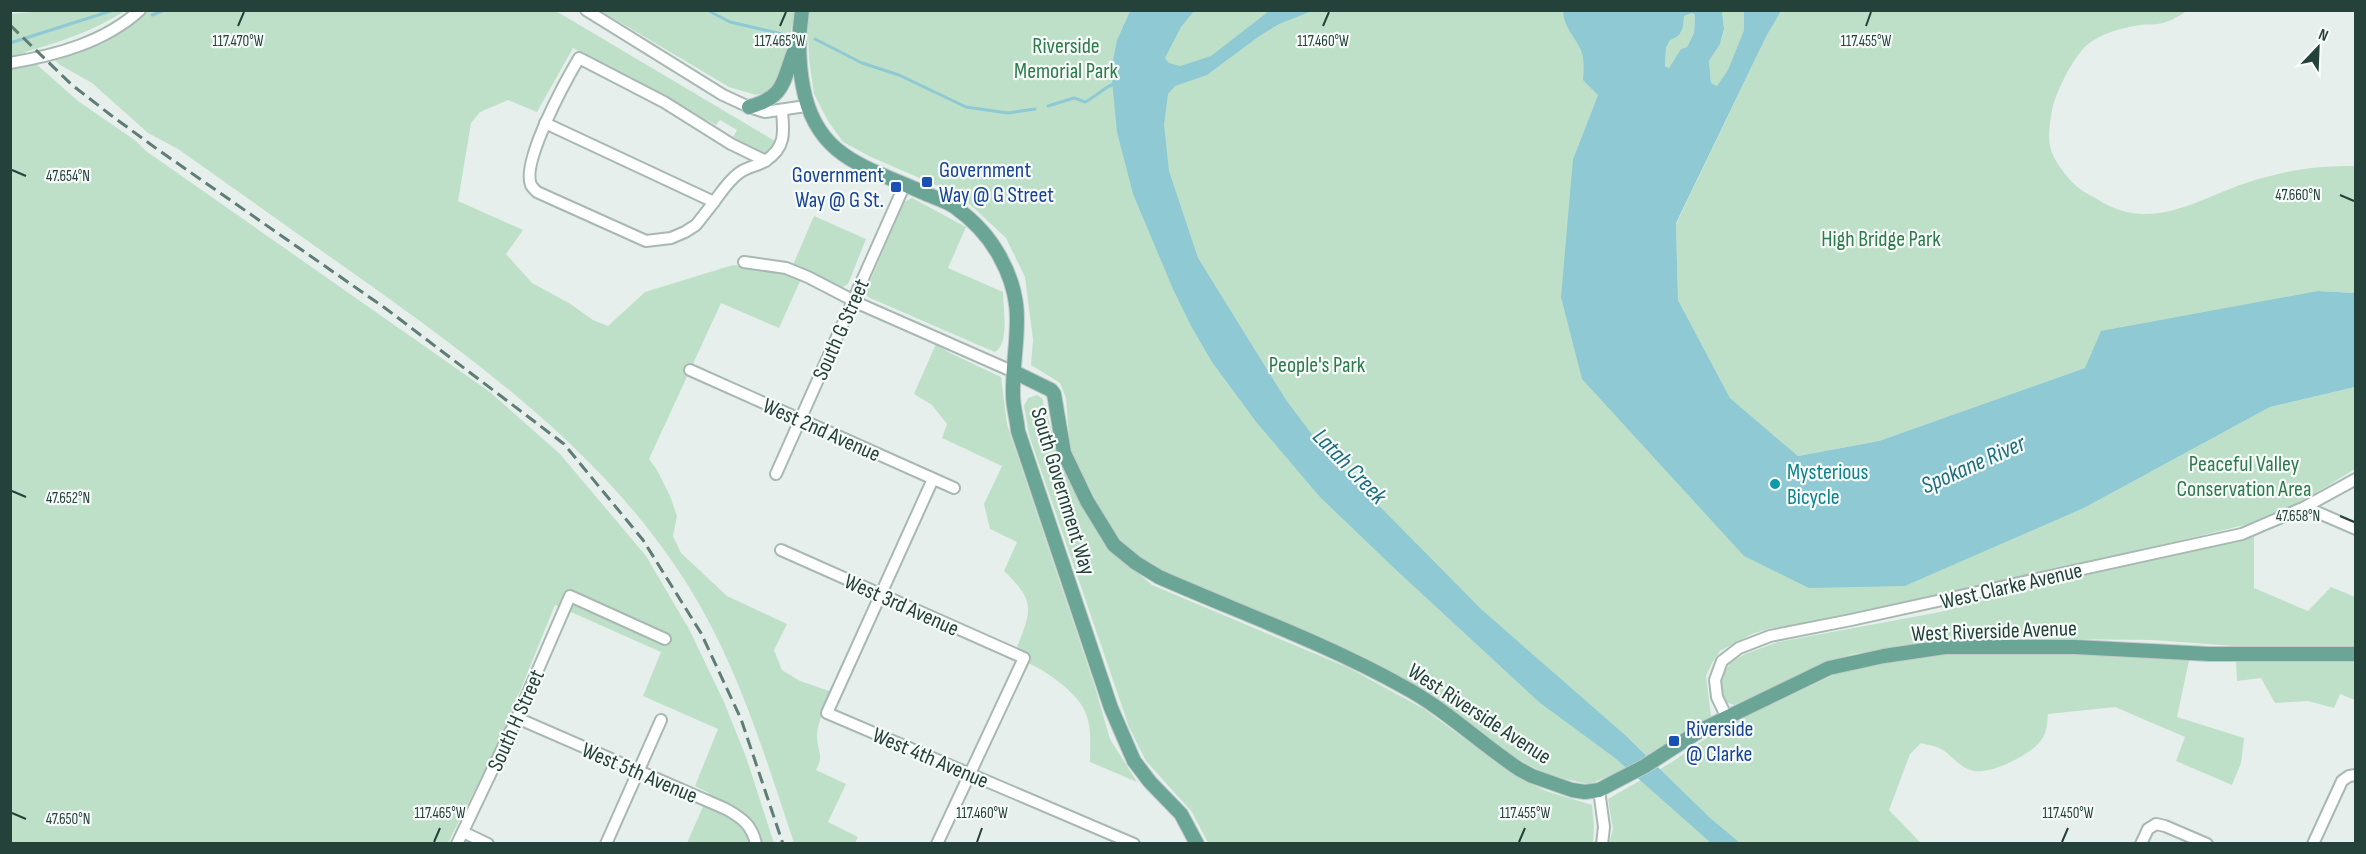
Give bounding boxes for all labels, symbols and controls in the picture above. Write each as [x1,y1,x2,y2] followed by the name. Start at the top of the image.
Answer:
[2288,18,2348,78] north arrow
[2316,25,2331,46] text: N
[213,32,264,51] text: 117.470°W
[754,32,806,51] text: 117.465°W
[1297,32,1349,51] text: 117.460°W
[1841,32,1891,51] text: 117.455°W
[1014,33,1119,85] park label: Riverside Memorial Park
[939,157,1054,209] place label: Government Way @ G Street
[792,162,884,214] place label: Government Way @ G St.
[46,167,90,186] text: 47.654°N
[920,175,934,189] marker: Government Way @ G Street
[889,180,903,194] marker: Government Way @ G St.
[2275,186,2321,205] text: 47.660°N
[1821,226,1941,253] park label: High Bridge Park
[807,274,876,385] street label: South G Street
[1269,352,1366,379] park label: People's Park
[758,392,884,468] street label: West 2nd Avenue
[1024,405,1101,579] street label: South Government Way
[1307,422,1393,511] water label: Latah Creek
[1917,428,2031,500] water label: Spokane River
[2177,451,2311,503] park label: Peaceful Valley Conservation Area
[1787,459,1869,511] place label: Mysterious Bicycle
[1768,477,1782,491] marker: Mysterious Bicycle
[46,489,90,508] text: 47.652°N
[2276,507,2320,526] text: 47.658°N
[1938,557,2085,616] street label: West Clarke Avenue
[840,568,963,643] street label: West 3rd Avenue
[1911,615,2077,648] street label: West Riverside Avenue
[1402,658,1556,771] street label: West Riverside Avenue
[482,665,551,776] street label: South H Street
[1686,716,1753,768] place label: Riverside @ Clarke
[868,722,993,795] street label: West 4th Avenue
[1667,734,1681,748] marker: Riverside @ Clarke
[577,737,701,810] street label: West 5th Avenue
[414,804,466,823] text: 117.465°W
[956,804,1008,823] text: 117.460°W
[1500,804,1550,823] text: 117.455°W
[2042,804,2094,823] text: 117.450°W
[46,810,90,829] text: 47.650°N

